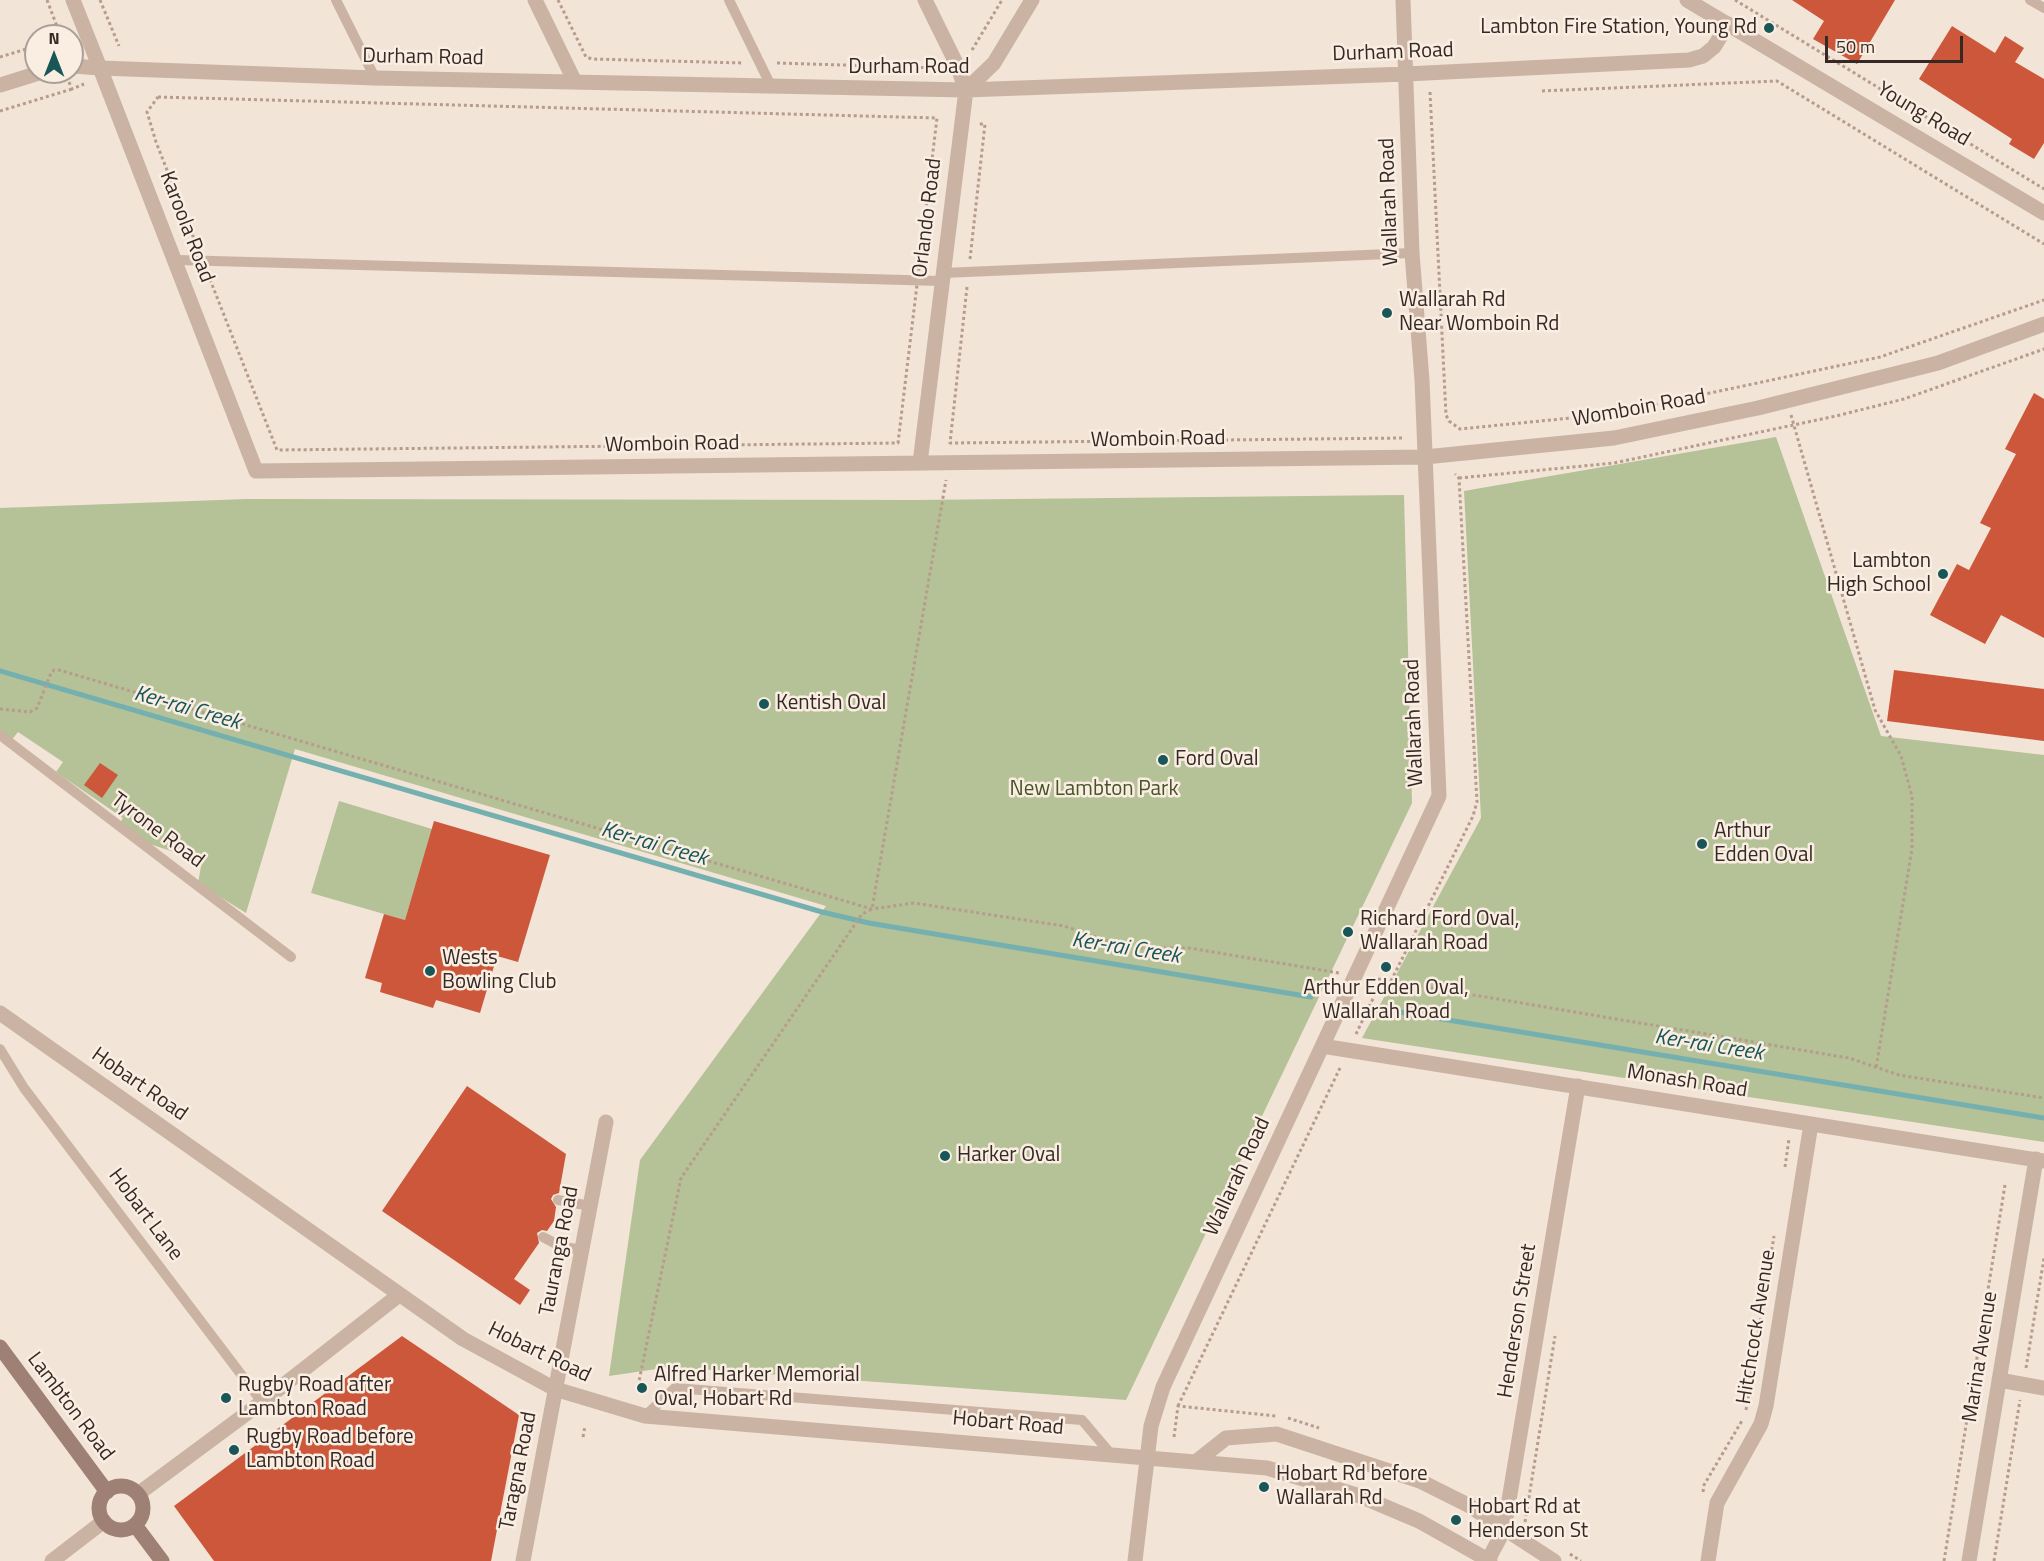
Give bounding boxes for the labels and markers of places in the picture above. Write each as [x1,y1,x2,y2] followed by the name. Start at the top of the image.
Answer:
[1480,15,1757,41] place label: Lambton Fire Station, Young Rd
[1762,21,1776,35] marker: Lambton Fire Station, Young Rd
[1399,288,1559,338] place label: Wallarah Rd Near Womboin Rd
[1380,306,1394,320] marker: Wallarah Rd Near Womboin Rd
[1827,549,1931,599] place label: Lambton High School
[1936,567,1950,581] marker: Lambton High School
[776,691,886,717] place label: Kentish Oval
[757,697,771,711] marker: Kentish Oval
[1175,747,1259,773] place label: Ford Oval
[1156,753,1170,767] marker: Ford Oval
[1714,819,1813,869] place label: Arthur Edden Oval
[1695,837,1709,851] marker: Arthur Edden Oval
[1360,907,1520,957] place label: Richard Ford Oval, Wallarah Road
[1341,925,1355,939] marker: Richard Ford Oval, Wallarah Road
[442,946,557,996] place label: Wests Bowling Club
[1379,960,1393,974] marker: Arthur Edden Oval, Wallarah Road
[423,964,437,978] marker: Wests Bowling Club
[1303,976,1469,1026] place label: Arthur Edden Oval, Wallarah Road
[957,1143,1060,1169] place label: Harker Oval
[938,1149,952,1163] marker: Harker Oval
[654,1363,860,1413] place label: Alfred Harker Memorial Oval, Hobart Rd
[238,1373,391,1423] place label: Rugby Road after Lambton Road
[635,1381,649,1395] marker: Alfred Harker Memorial Oval, Hobart Rd
[219,1391,233,1405] marker: Rugby Road after Lambton Road
[246,1425,414,1475] place label: Rugby Road before Lambton Road
[227,1443,241,1457] marker: Rugby Road before Lambton Road
[1276,1462,1428,1512] place label: Hobart Rd before Wallarah Rd
[1257,1480,1271,1494] marker: Hobart Rd before Wallarah Rd
[1468,1495,1588,1545] place label: Hobart Rd at Henderson St
[1449,1513,1463,1527] marker: Hobart Rd at Henderson St

